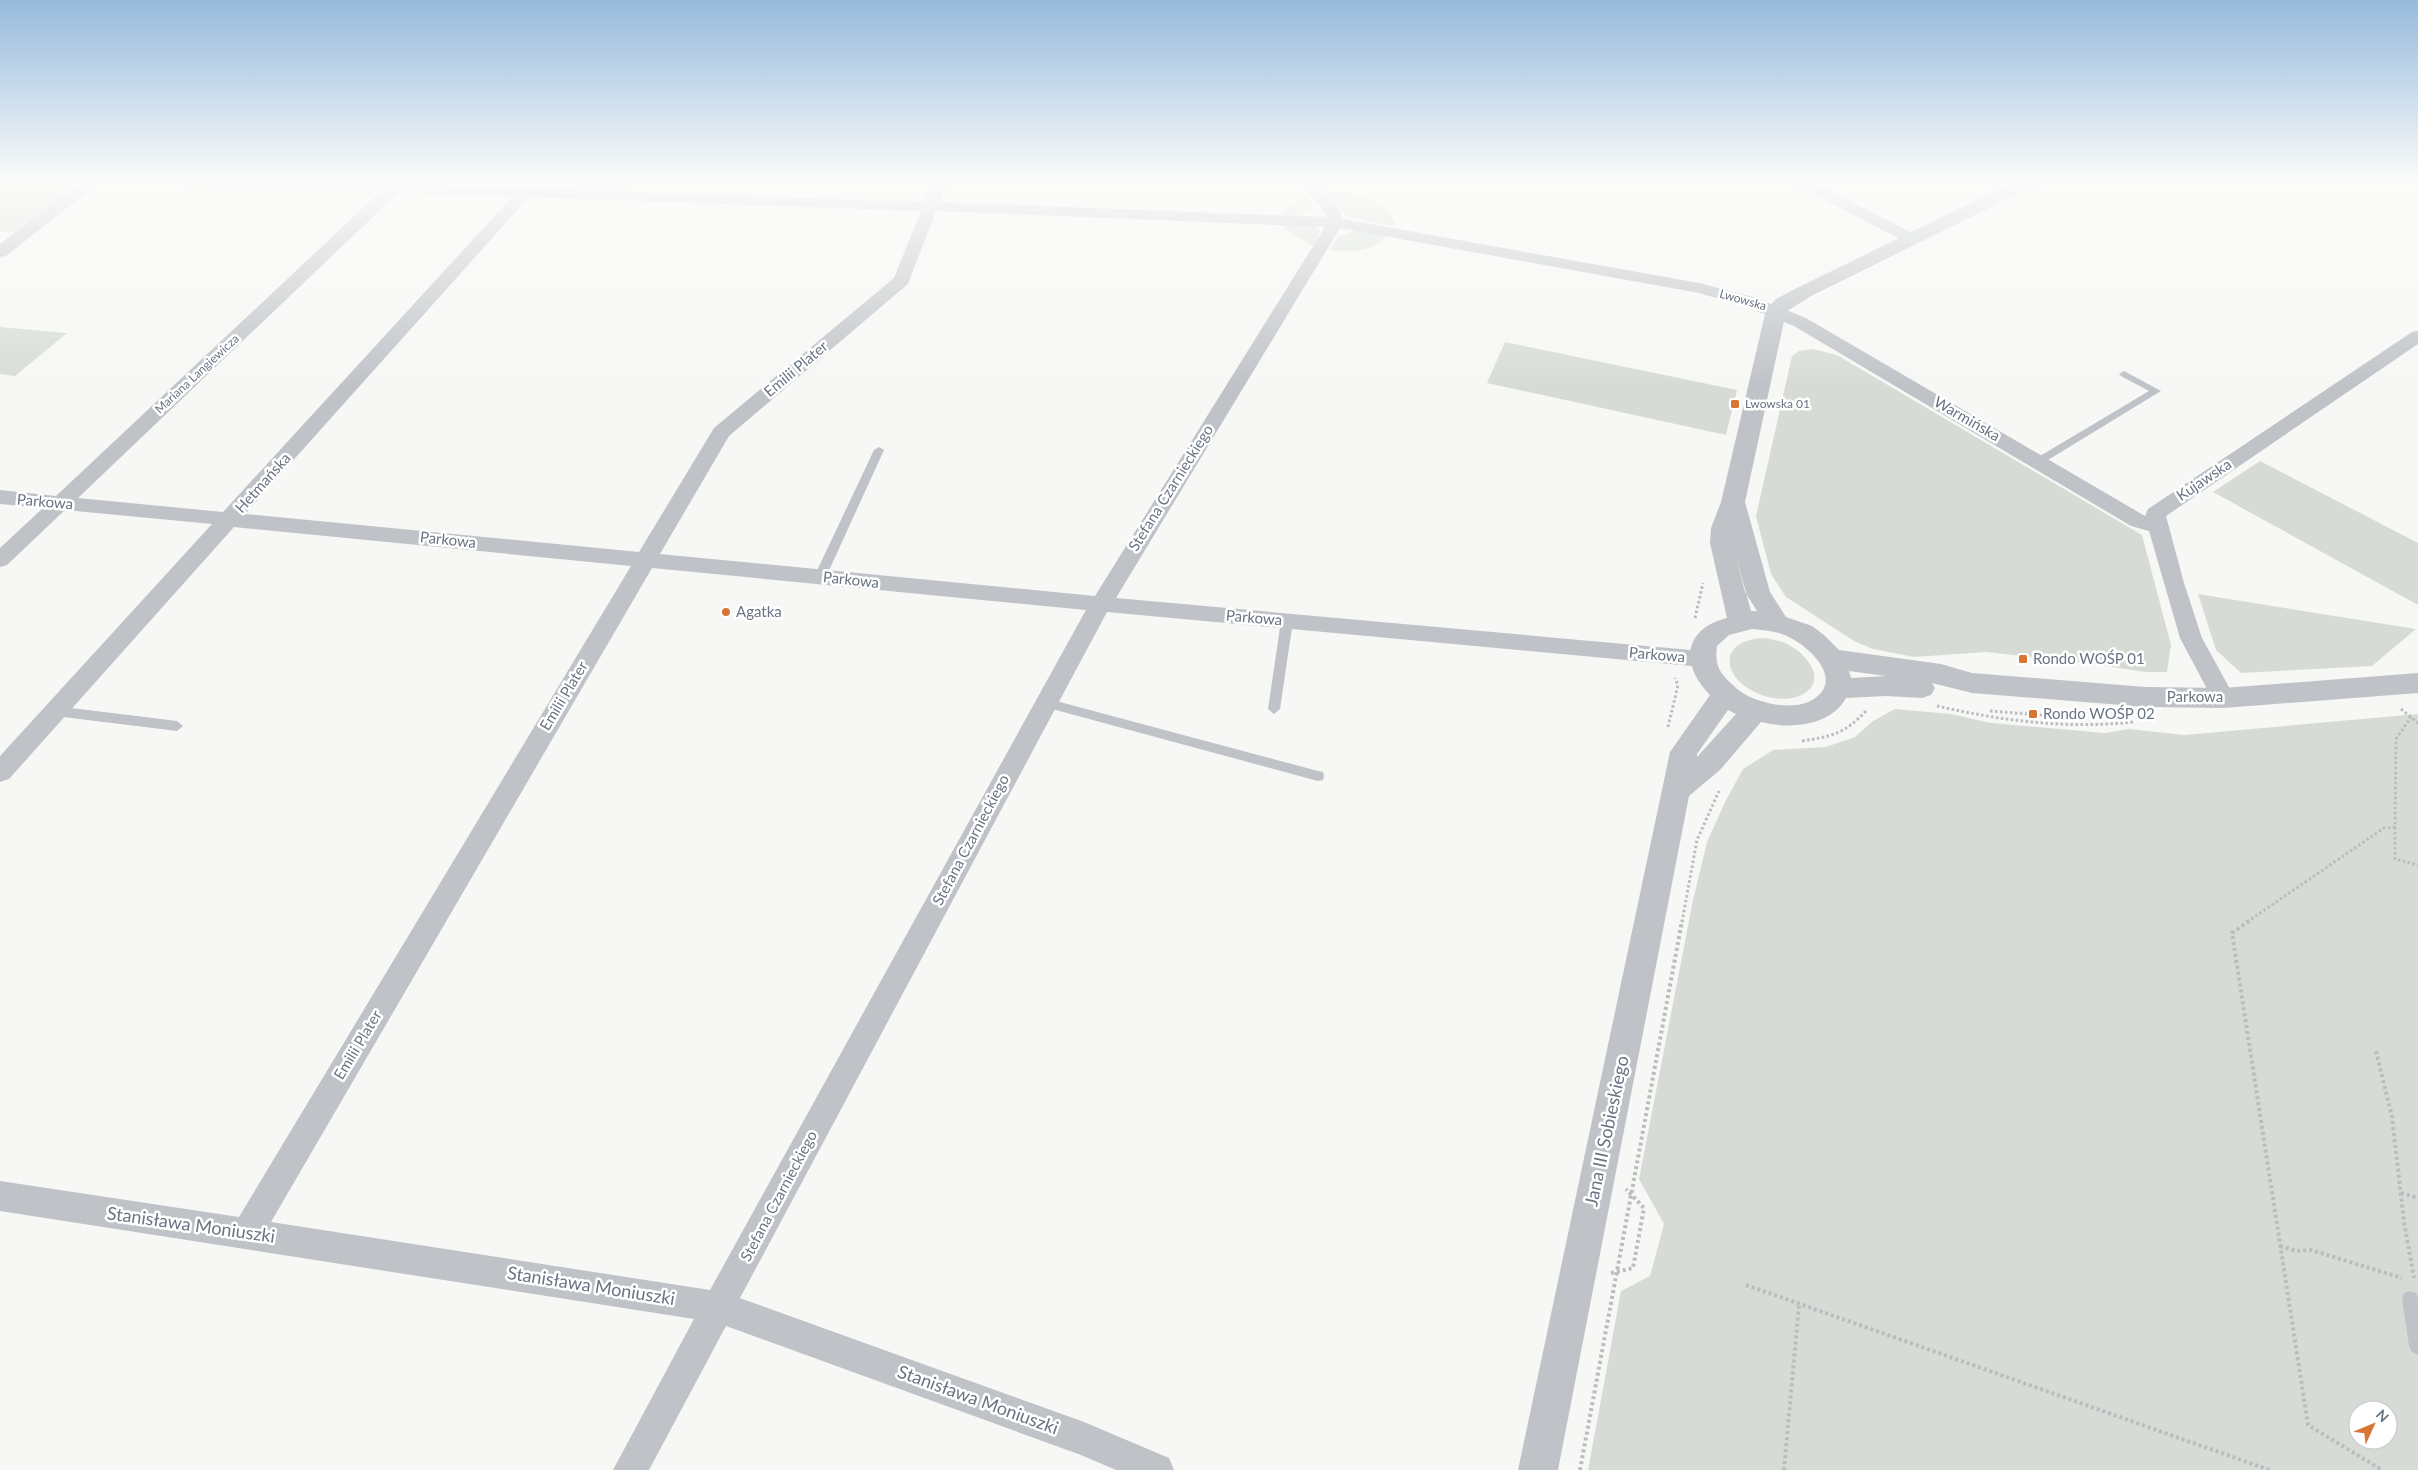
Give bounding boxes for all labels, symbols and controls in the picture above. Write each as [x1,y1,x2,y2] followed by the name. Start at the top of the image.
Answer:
[1718,286,1768,313] street label: Lwowska
[151,331,242,416] street label: Mariana Langiewicza
[760,336,831,400] street label: Emilii Plater
[1931,392,2004,444] street label: Warmińska
[1745,396,1810,411] place label: Lwowska 01
[1729,398,1741,410] marker: Lwowska 01
[1124,421,1216,554] street label: Stefana Czarnieckiego
[231,449,294,516] street label: Hetmańska
[2173,454,2234,504] street label: Kujawska
[16,490,74,512] street label: Parkowa
[419,527,477,551] street label: Parkowa
[822,567,880,591] street label: Parkowa
[736,602,782,620] place label: Agatka
[720,606,732,618] marker: Agatka
[1225,606,1283,628] street label: Parkowa
[1628,643,1686,665] street label: Parkowa
[2033,649,2145,667] place label: Rondo WOŚP 01
[2017,653,2029,665] marker: Rondo WOŚP 01
[535,657,591,733] street label: Emilii Plater
[2167,687,2223,705] street label: Parkowa
[2043,704,2155,722] place label: Rondo WOŚP 02
[2027,708,2039,720] marker: Rondo WOŚP 02
[928,771,1012,908] street label: Stefana Czarnieckiego
[329,1006,385,1082] street label: Emilii Plater
[1579,1053,1633,1208] street label: Jana III Sobieskiego
[736,1127,820,1264] street label: Stefana Czarnieckiego
[106,1201,277,1247] street label: Stanisława Moniuszki
[506,1261,677,1309] street label: Stanisława Moniuszki
[895,1360,1062,1438] street label: Stanisława Moniuszki
[2348,1400,2398,1450] north arrow
[2373,1406,2393,1425] text: N

